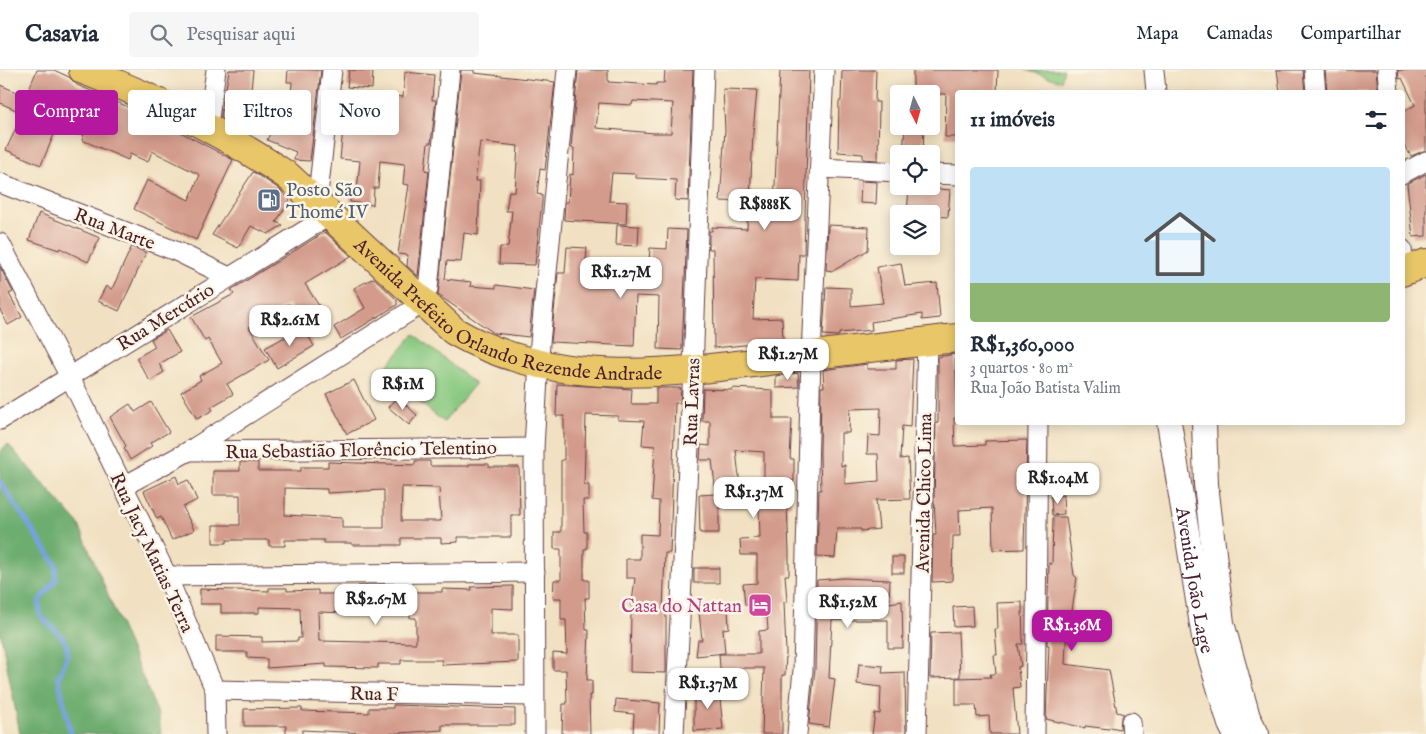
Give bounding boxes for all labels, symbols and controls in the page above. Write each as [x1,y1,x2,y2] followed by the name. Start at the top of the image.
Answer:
[129,12,479,57] search box
[25,19,99,50] text: Casavia
[147,21,175,49] icon: search
[187,23,296,47] text: Pesquisar aqui
[1136,23,1178,46] text: Mapa
[1206,23,1272,46] text: Camadas
[1300,23,1401,46] text: Compartilhar
[890,85,940,135] north arrow
[890,85,940,255] map controls
[15,90,118,135] chip: Comprar
[128,90,215,135] chip: Alugar
[225,90,311,135] chip: Filtros
[321,90,399,135] chip: Novo
[1362,106,1390,134] icon: filters
[970,107,1055,134] text: 11 imóveis
[890,145,940,195] button: locate
[286,179,369,225] place label: Posto São Thomé IV
[256,187,282,213] fuel station icon: Posto São Thomé IV
[724,189,806,231] pin: R$888K
[739,195,791,215] text: R$888K
[1135,199,1225,289] icon: home
[70,203,158,256] street label: Rua Marte
[890,205,940,255] button: layers
[347,233,663,387] street label: Avenida Prefeito Orlando Rezende Andrade
[575,256,667,299] pin: R$1.27M
[591,263,651,283] text: R$1.27M
[113,278,219,357] street label: Rua Mercúrio
[244,304,336,347] pin: R$2.61M
[260,311,320,331] text: R$2.61M
[970,332,1074,359] text: R$1,360,000
[742,338,834,381] pin: R$1.27M
[758,345,818,365] text: R$1.27M
[679,357,707,447] street label: Rua Lavras
[970,359,1073,379] text: 3 quartos · 80 m²
[373,368,433,411] pin: R$1M
[382,375,424,395] text: R$1M
[970,379,1121,399] text: Rua João Batista Valim
[912,412,938,574] street label: Avenida Chico Lima
[225,437,497,465] street label: Rua Sebastião Florêncio Telentino
[1012,462,1104,505] pin: R$1.04M
[104,469,199,637] street label: Rua Jacy Matias Terra
[1027,469,1089,489] text: R$1.04M
[708,476,800,519] pin: R$1.37M
[725,483,783,503] text: R$1.37M
[1169,504,1218,657] street label: Avenida João Lage
[330,584,422,626] pin: R$2.67M
[802,586,894,629] pin: R$1.52M
[345,590,407,610] text: R$2.67M
[747,592,773,618] hotel icon: Casa do Nattan
[819,593,877,613] text: R$1.52M
[621,595,742,619] place label: Casa do Nattan
[1026,610,1118,652] pin: R$1.36M
[1043,616,1101,636] text: R$1.36M
[662,668,754,710] pin: R$1.37M
[679,674,737,694] text: R$1.37M
[349,683,398,707] street label: Rua F

